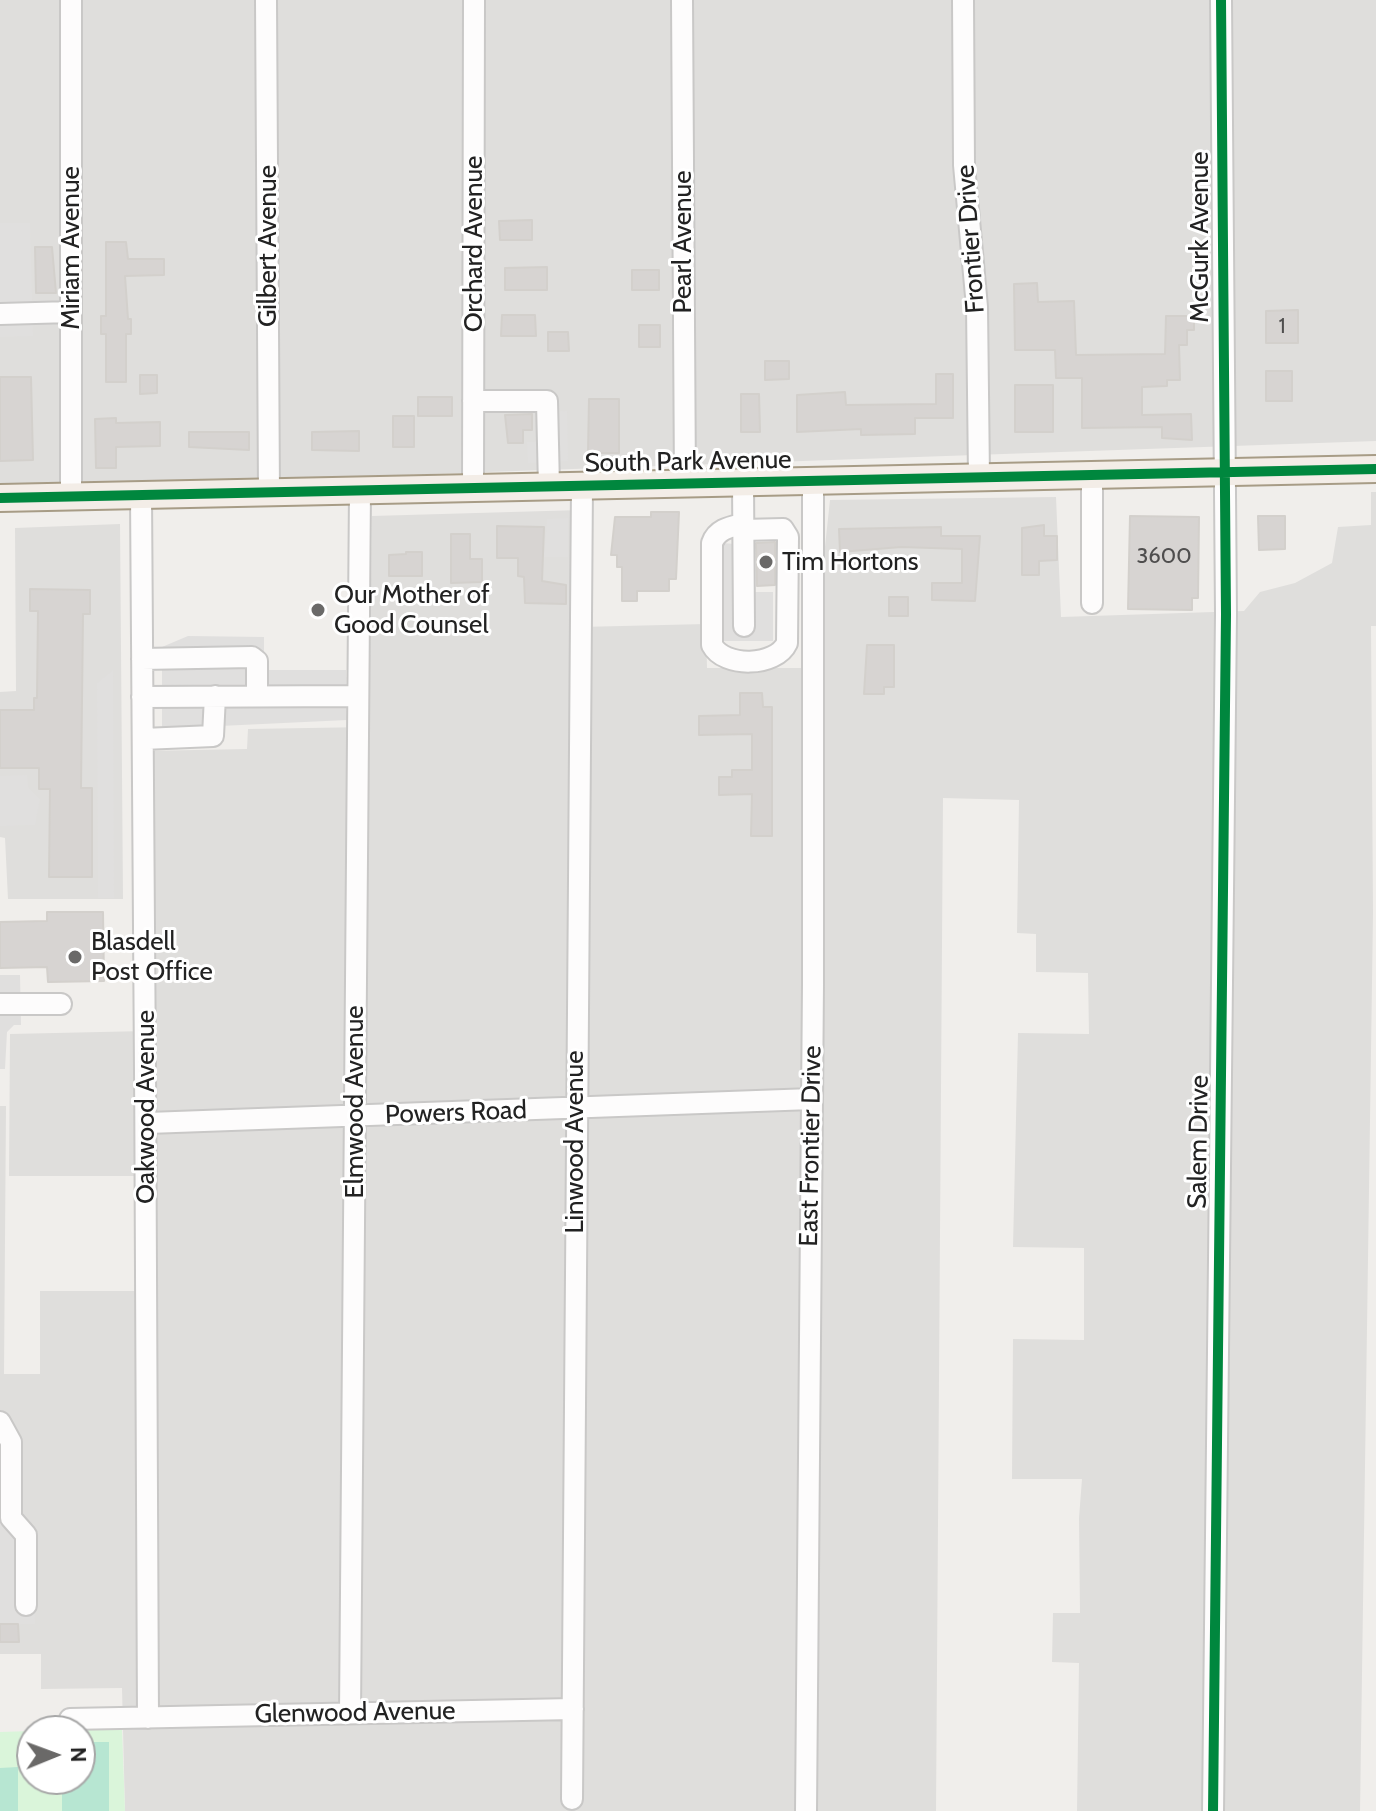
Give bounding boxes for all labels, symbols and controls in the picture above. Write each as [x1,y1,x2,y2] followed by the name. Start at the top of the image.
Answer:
[1184,151,1216,323] street label: McGurk Avenue
[458,156,490,332] street label: Orchard Avenue
[950,164,992,314] street label: Frontier Drive
[252,165,284,327] street label: Gilbert Avenue
[55,166,87,330] street label: Miriam Avenue
[667,171,699,313] street label: Pearl Avenue
[1278,314,1286,340] house number: 1
[584,445,792,479] street label: South Park Avenue
[1136,544,1192,570] house number: 3600
[782,546,919,578] place label: Tim Hortons
[757,553,775,571] marker: Tim Hortons
[334,579,490,640] place label: Our Mother of Good Counsel
[309,601,327,619] marker: Our Mother of Good Counsel
[91,926,213,988] place label: Blasdell Post Office
[66,948,84,966] marker: Blasdell Post Office
[339,1005,371,1199] street label: Elmwood Avenue
[130,1010,162,1204] street label: Oakwood Avenue
[794,1045,828,1247] street label: East Frontier Drive
[559,1051,591,1233] street label: Linwood Avenue
[1182,1075,1216,1209] street label: Salem Drive
[385,1095,527,1131] street label: Powers Road
[254,1696,456,1730] street label: Glenwood Avenue
[16,1715,96,1795] north arrow
[65,1747,92,1763] text: N

